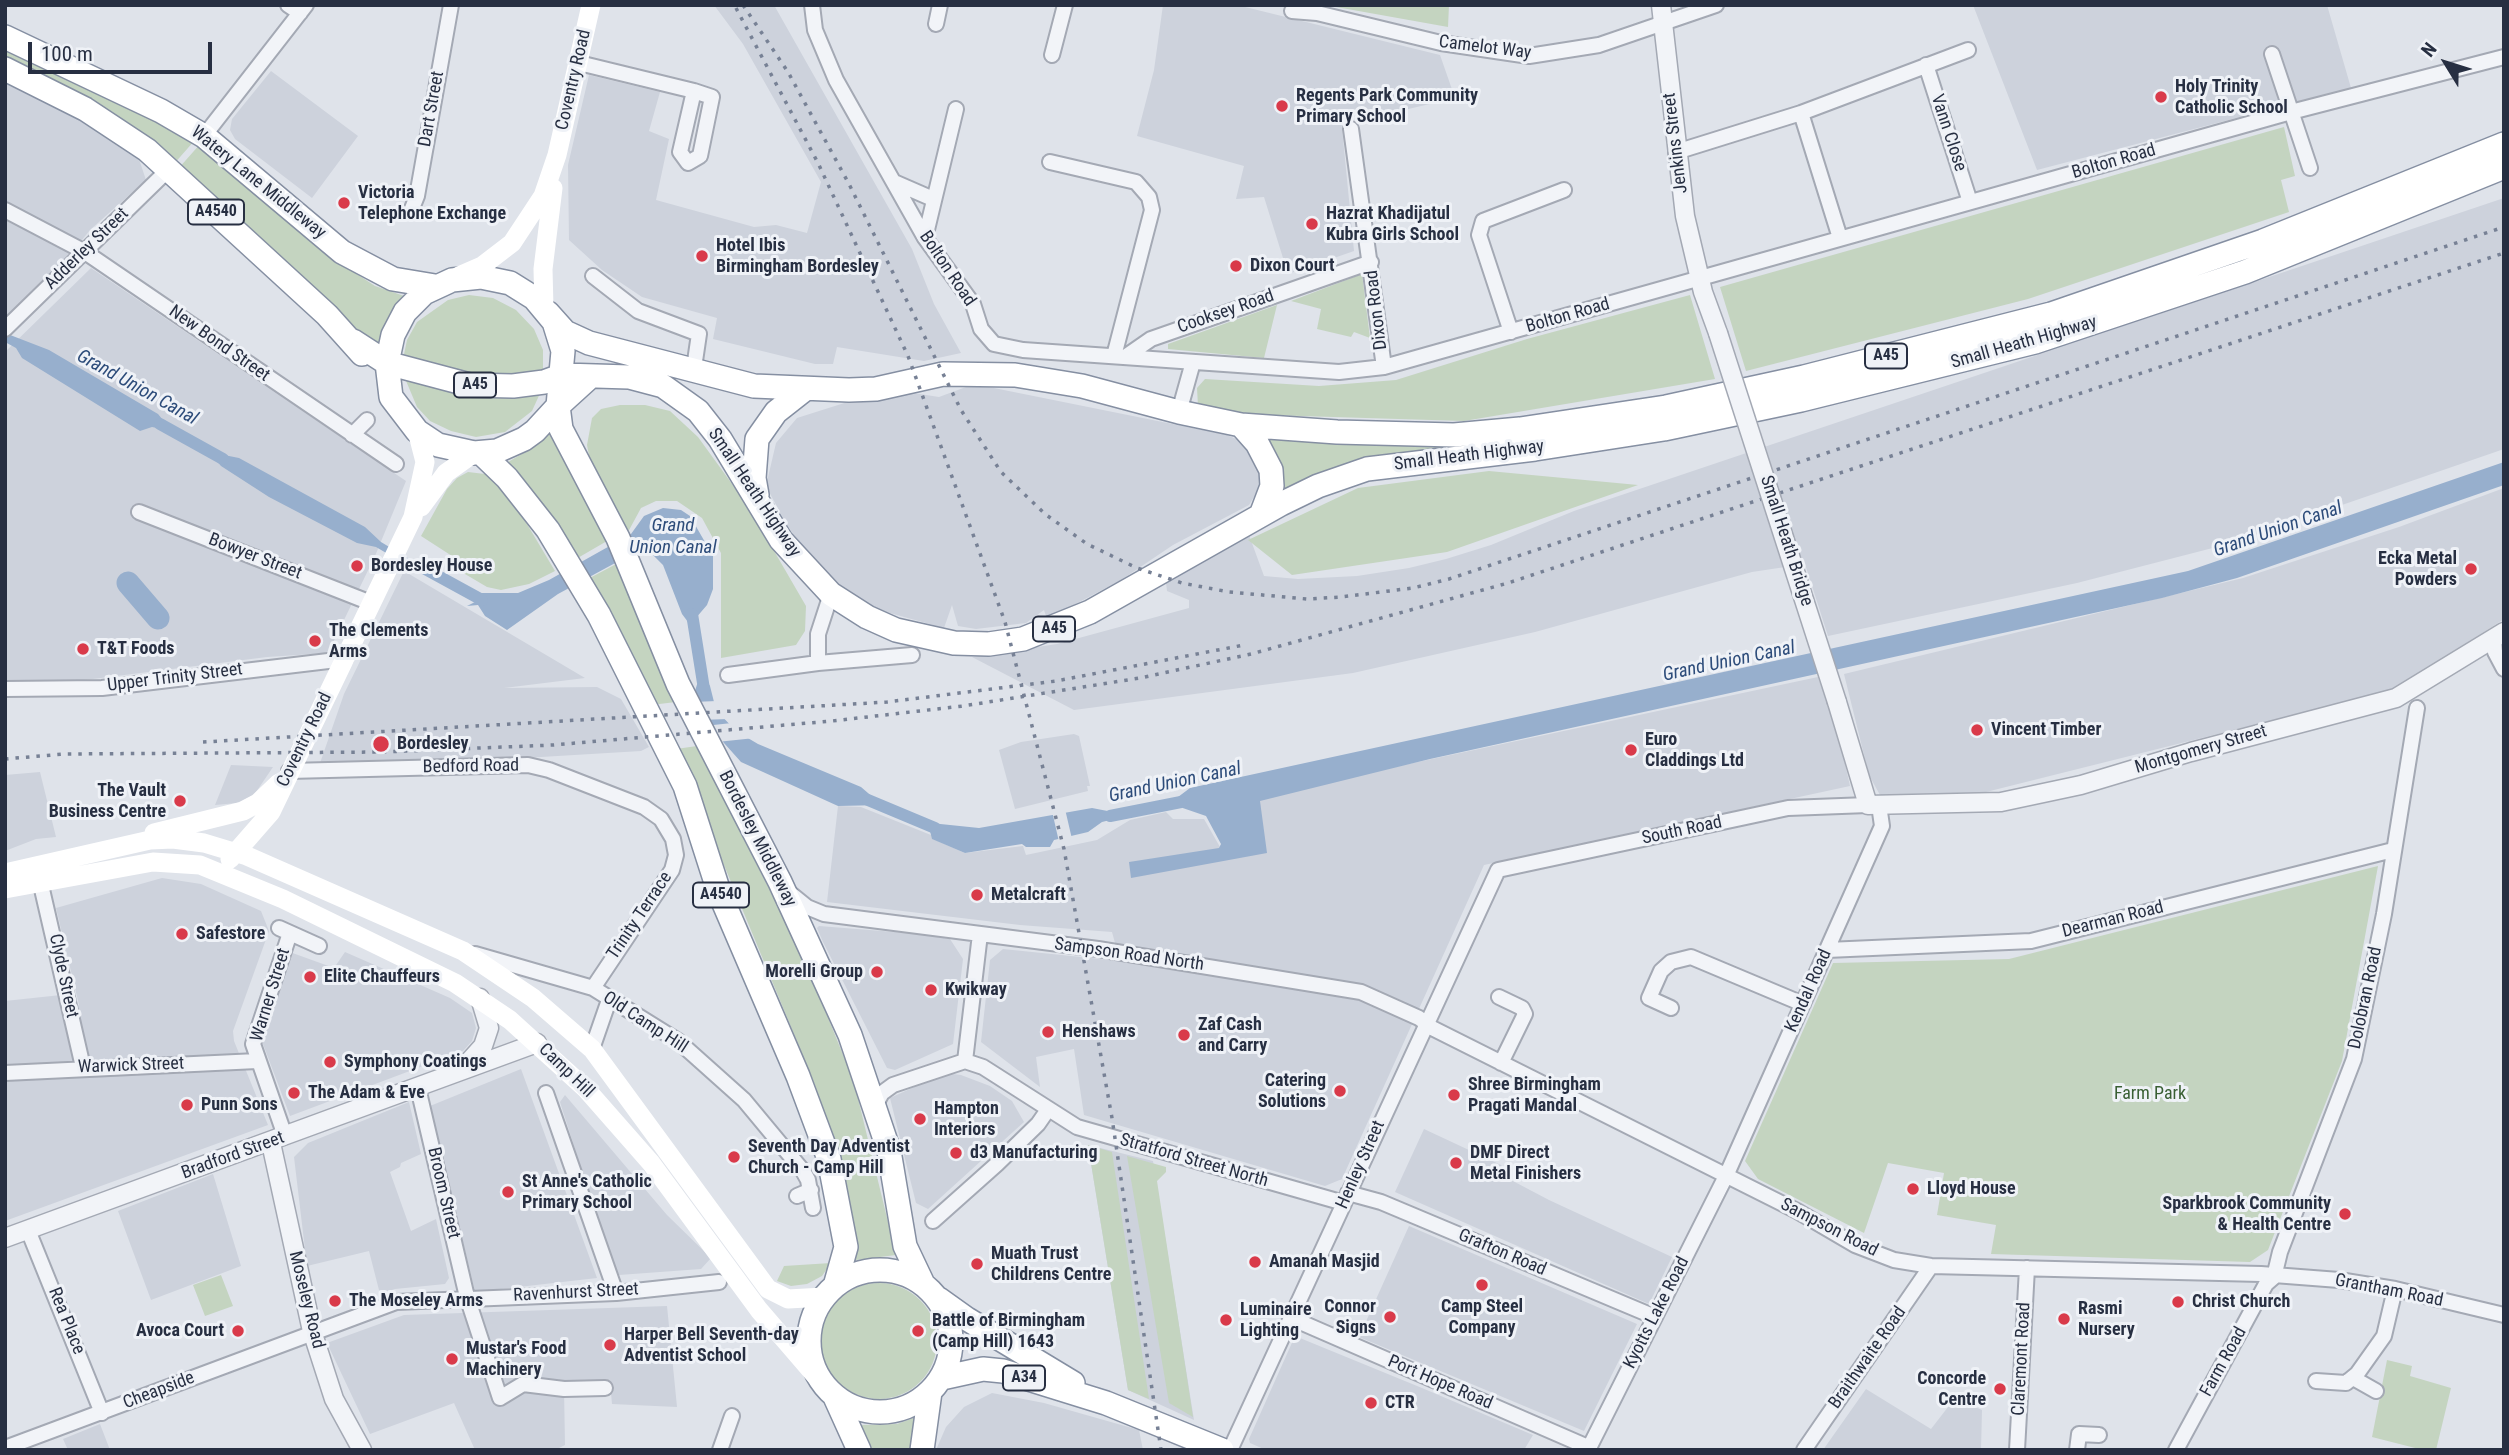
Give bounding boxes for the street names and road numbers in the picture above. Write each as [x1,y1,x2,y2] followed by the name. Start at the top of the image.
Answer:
[552,28,596,132] street label: Coventry Road
[1438,32,1532,64] street label: Camelot Way
[415,69,449,149] street label: Dart Street
[1659,91,1693,195] street label: Jenkins Street
[1925,92,1971,174] street label: Vann Close
[186,122,330,244] street label: Watery Lane Middleway
[2070,140,2158,184] street label: Bolton Road
[188,200,244,224] road number: A4540
[41,204,133,294] street label: Adderley Street
[914,227,980,311] street label: Bolton Road
[1361,269,1393,351] street label: Dixon Road
[1175,285,1277,339] street label: Cooksey Road
[1524,294,1612,338] street label: Bolton Road
[164,301,274,387] street label: New Bond Street
[1949,312,2099,374] street label: Small Heath Highway
[1865,344,1907,368] road number: A45
[454,372,496,398] road number: A45
[703,424,805,562] street label: Small Heath Highway
[1393,436,1545,476] street label: Small Heath Highway
[1755,473,1817,609] street label: Small Heath Bridge
[205,529,305,585] street label: Bowyer Street
[1033,616,1075,642] road number: A45
[106,659,244,697] street label: Upper Trinity Street
[273,689,337,791] street label: Coventry Road
[2133,721,2269,779] street label: Montgomery Street
[423,755,519,779] street label: Bedford Road
[713,767,801,911] street label: Bordesley Middleway
[1640,812,1724,850] street label: South Road
[603,868,677,964] street label: Trinity Terrace
[693,882,749,908] road number: A4540
[2060,897,2166,943] street label: Dearman Road
[44,932,82,1020] street label: Clyde Street
[1053,934,1205,976] street label: Sampson Road North
[2345,945,2387,1051] street label: Dolobran Road
[247,946,295,1044] street label: Warner Street
[1781,946,1837,1036] street label: Kendal Road
[598,988,692,1058] street label: Old Camp Hill
[534,1039,598,1103] street label: Camp Hill
[78,1053,184,1079] street label: Warwick Street
[1332,1117,1390,1213] street label: Henley Street
[179,1127,287,1185] street label: Bradford Street
[1117,1129,1271,1193] street label: Stratford Street North
[422,1145,464,1241] street label: Broom Street
[1777,1194,1881,1262] street label: Sampson Road
[1455,1225,1549,1281] street label: Grafton Road
[283,1249,329,1351] street label: Moseley Road
[1620,1253,1694,1373] street label: Kyotts Lake Road
[2333,1270,2445,1312] street label: Grantham Road
[513,1279,639,1307] street label: Ravenhurst Street
[43,1284,89,1358] street label: Rea Place
[2008,1302,2036,1416] street label: Claremont Road
[1825,1303,1911,1413] street label: Braithwaite Road
[2196,1323,2252,1401] street label: Farm Road
[1384,1351,1496,1415] street label: Port Hope Road
[1003,1366,1045,1390] road number: A34
[120,1368,198,1414] street label: Cheapside

